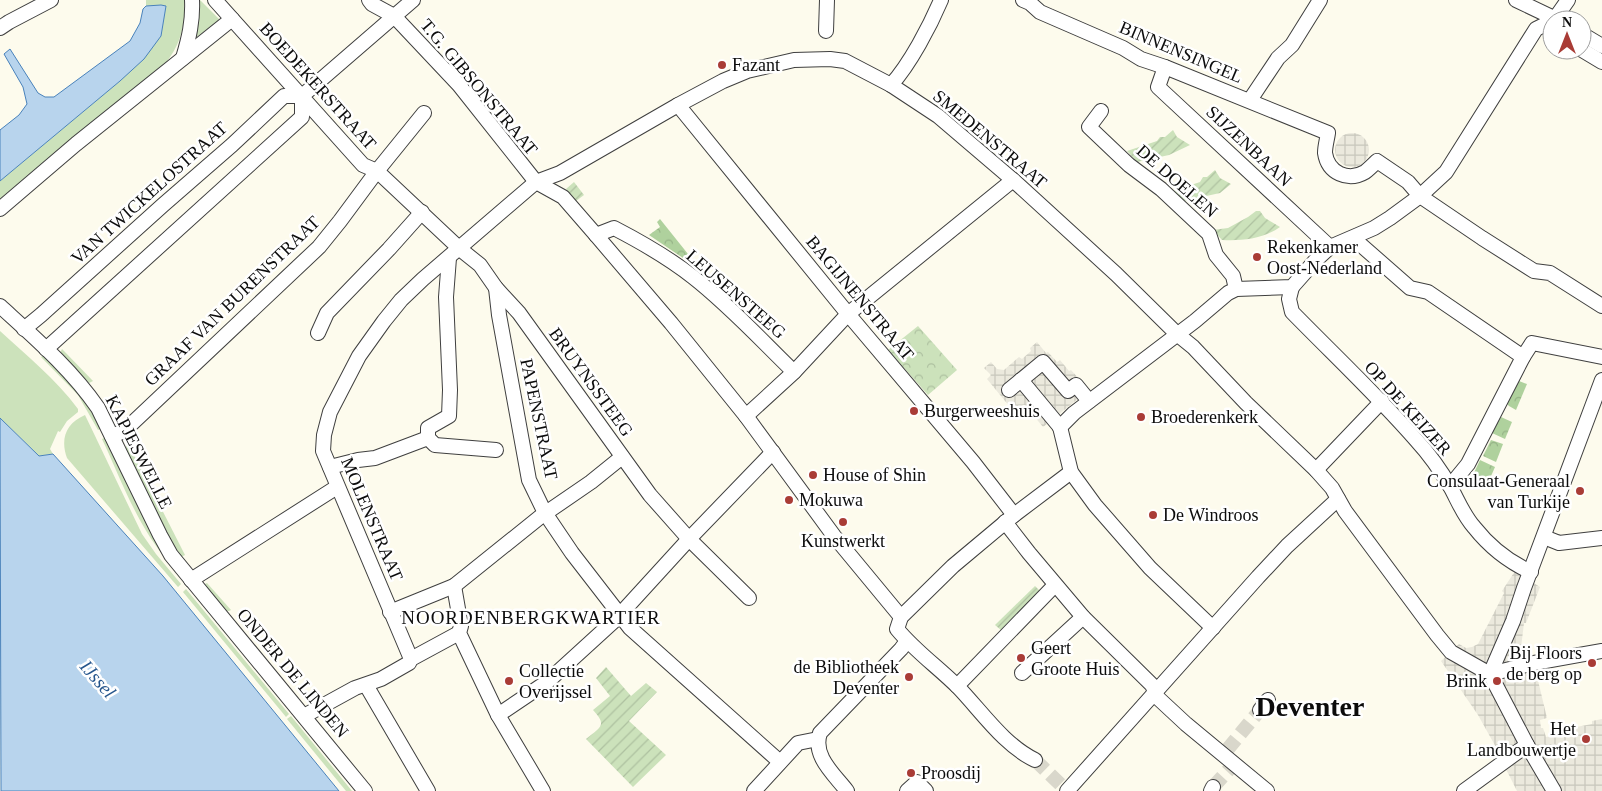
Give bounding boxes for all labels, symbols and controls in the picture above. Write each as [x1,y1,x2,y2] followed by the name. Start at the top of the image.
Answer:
[1542,10,1592,60] north arrow
[416,15,542,159] street label: T.G. GIBSONSTRAAT
[1562,15,1572,30] text: N
[1116,17,1246,87] street label: BINNENSINGEL
[256,18,380,154] street label: BOEDEKERSTRAAT
[732,55,780,75] place label: Fazant
[716,59,728,71] marker: Fazant
[929,86,1051,192] street label: SMEDENSTRAAT
[1202,102,1296,190] street label: SIJZENBAAN
[67,118,231,268] street label: VAN TWICKELOSTRAAT
[1133,140,1221,222] street label: DE DOELEN
[140,212,324,390] street label: GRAAF VAN BURENSTRAAT
[802,232,918,364] street label: BAGIJNENSTRAAT
[1267,237,1382,278] place label: Rekenkamer Oost-Nederland
[682,245,790,343] street label: LEUSENSTEEG
[1251,251,1263,263] marker: Rekenkamer Oost-Nederland
[545,324,637,440] street label: BRUYNSSTEEG
[516,357,562,481] street label: PAPENSTRAAT
[1361,357,1455,459] street label: OP DE KEIZER
[102,392,176,512] street label: KAPJESWELLE
[924,401,1040,421] place label: Burgerweeshuis
[908,405,920,417] marker: Burgerweeshuis
[1151,407,1258,427] place label: Broederenkerk
[1135,411,1147,423] marker: Broederenkerk
[337,454,407,584] street label: MOLENSTRAAT
[823,465,926,485] place label: House of Shin
[807,469,819,481] marker: House of Shin
[1427,471,1570,512] place label: Consulaat-Generaal van Turkije
[1574,485,1586,497] marker: Consulaat-Generaal van Turkije
[799,490,863,510] place label: Mokuwa
[783,494,795,506] marker: Mokuwa
[1163,505,1258,525] place label: De Windroos
[1147,509,1159,521] marker: De Windroos
[837,516,849,528] marker: Kunstwerkt
[801,531,885,551] place label: Kunstwerkt
[233,605,353,741] street label: ONDER DE LINDEN
[401,607,661,628] district label: NOORDENBERGKWARTIER
[1031,638,1120,679] place label: Geert Groote Huis
[1506,643,1582,684] place label: Bij Floors de berg op
[1015,652,1027,664] marker: Geert Groote Huis
[75,655,120,702] water label: IJssel
[794,657,899,698] place label: de Bibliotheek Deventer
[1586,657,1598,669] marker: Bij Floors de berg op
[519,661,592,702] place label: Collectie Overijssel
[903,671,915,683] marker: de Bibliotheek Deventer
[1446,671,1487,691] place label: Brink
[503,675,515,687] marker: Collectie Overijssel
[1491,675,1503,687] marker: Brink
[1256,691,1364,722] district label: Deventer
[1467,719,1576,760] place label: Het Landbouwertje
[1580,733,1592,745] marker: Het Landbouwertje
[921,763,981,783] place label: Proosdij
[905,767,917,779] marker: Proosdij

